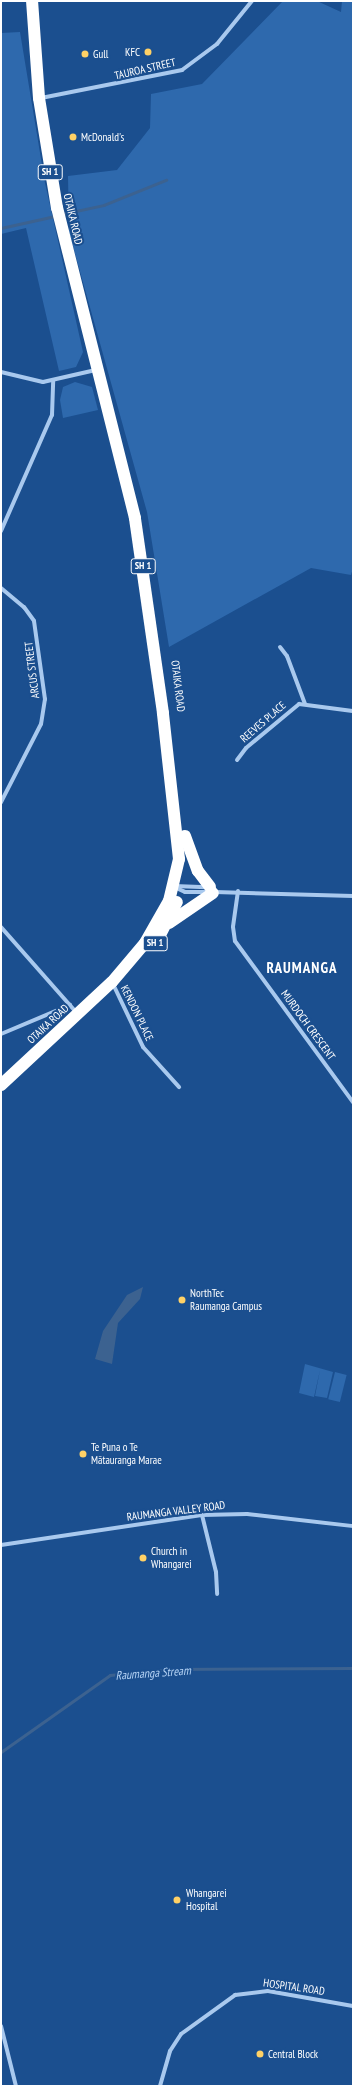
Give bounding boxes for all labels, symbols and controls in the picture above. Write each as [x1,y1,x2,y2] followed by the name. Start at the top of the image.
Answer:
[125,45,140,59] place label: KFC
[93,47,108,61] place label: Gull
[143,47,153,57] marker: KFC
[80,49,90,59] marker: Gull
[113,56,177,82] street label: TAUROA STREET
[81,130,124,144] place label: McDonald's
[68,132,78,142] marker: McDonald's
[37,164,63,180] road number: SH 1
[61,192,85,246] street label: OTAIKA ROAD
[130,558,156,574] road number: SH 1
[22,641,42,699] street label: ARCUS STREET
[168,659,188,713] street label: OTAIKA ROAD
[238,699,288,745] street label: REEVES PLACE
[142,935,168,951] road number: SH 1
[267,959,337,977] district label: RAUMANGA
[118,983,156,1043] street label: KENDON PLACE
[278,987,338,1063] street label: MURDOCH CRESCENT
[24,1001,72,1047] street label: OTAIKA ROAD
[190,1287,262,1313] place label: NorthTec Raumanga Campus
[177,1295,187,1305] marker: NorthTec Raumanga Campus
[91,1441,162,1467] place label: Te Puna o Te Mātauranga Marae
[78,1449,88,1459] marker: Te Puna o Te Mātauranga Marae
[126,1498,226,1524] street label: RAUMANGA VALLEY ROAD
[151,1545,192,1571] place label: Church in Whangarei
[138,1553,148,1563] marker: Church in Whangarei
[115,1663,191,1683] water label: Raumanga Stream
[186,1887,227,1913] place label: Whangarei Hospital
[171,1894,183,1906] marker: Whangarei Hospital
[262,1976,326,1998] street label: HOSPITAL ROAD
[268,2047,318,2061] place label: Central Block
[255,2049,265,2059] marker: Central Block

